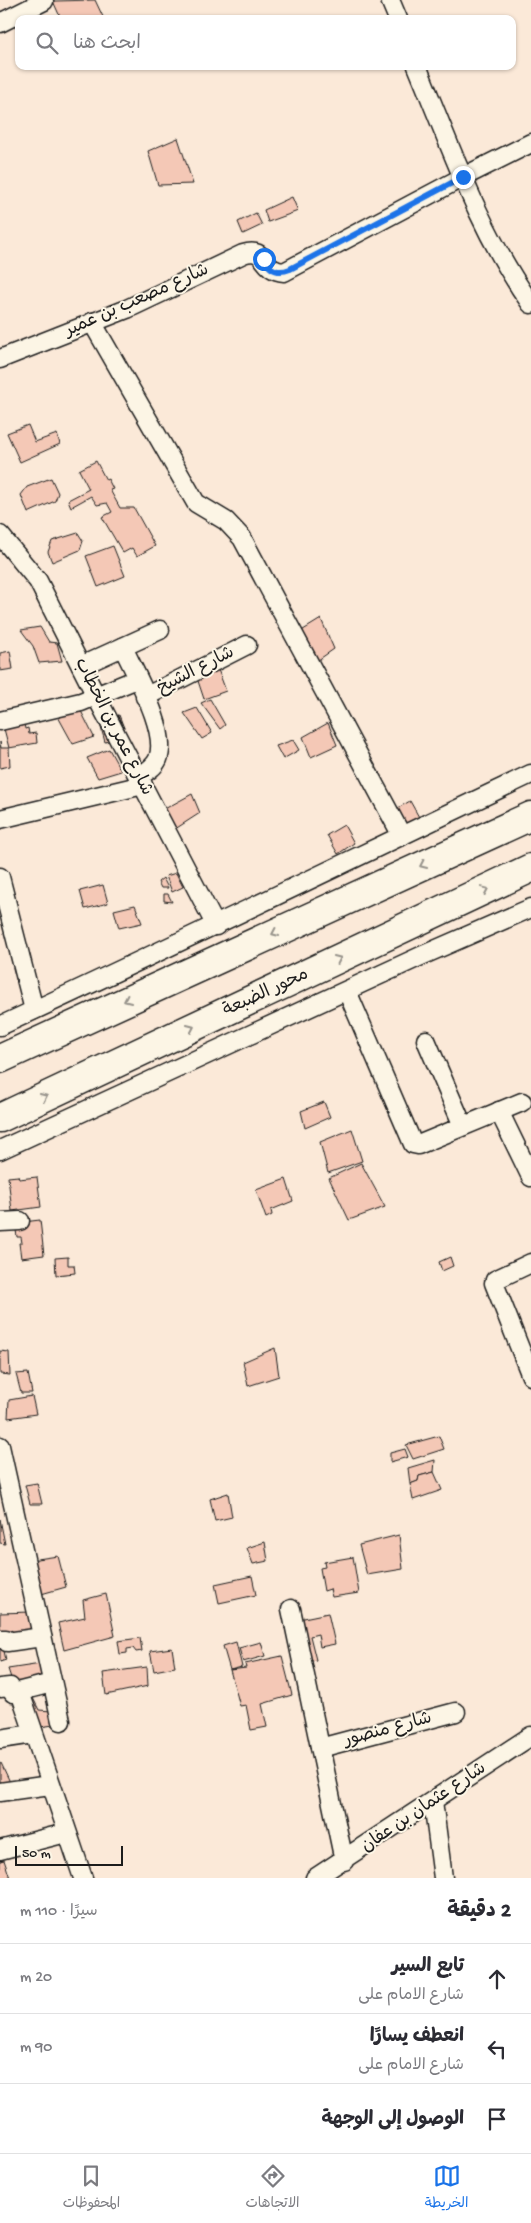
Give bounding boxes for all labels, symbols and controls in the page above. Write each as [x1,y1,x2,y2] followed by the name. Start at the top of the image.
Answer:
[15,15,516,70] search box
[33,29,61,57] icon: search
[73,33,141,56] text: ابحث هنا
[452,166,475,189] route end
[253,248,276,271] route start
[60,260,212,343] street label: شارع مصعب بن عمير
[154,643,238,699] street label: شارع الشيخ
[69,655,157,799] street label: شارع عمر بن الخطاب
[419,859,428,870] one-way arrow
[480,886,489,896] one-way arrow
[271,927,280,937] one-way arrow
[333,955,342,965] one-way arrow
[220,964,312,1022] street label: محور الضبعة
[123,994,132,1005] one-way arrow
[186,1024,195,1034] one-way arrow
[39,1093,48,1103] one-way arrow
[340,1708,434,1752] street label: شارع منصور
[358,1758,490,1858] street label: شارع عثمان بن عفان
[15,1843,122,1866] scale bar
[22,1846,51,1863] text: 50 m
[447,1900,511,1925] text: 2 دقيقة
[20,1903,98,1922] text: سيرًا · 110 m
[392,1956,464,1979] text: تابع السير
[483,1965,511,1993] icon: ahead
[20,1969,52,1988] text: 20 m
[358,1987,464,2006] text: شارع الامام على
[370,2026,464,2049] text: انعطف يسارًا
[483,2035,511,2063] icon: left
[20,2039,52,2058] text: 90 m
[358,2057,464,2076] text: شارع الامام على
[483,2105,511,2133] icon: arrive
[321,2109,464,2132] text: الوصول إلى الوجهة
[63,2162,120,2215] tab: المحفوظات
[245,2162,300,2215] tab: الاتجاهات
[425,2162,468,2215] tab: الخريطة

